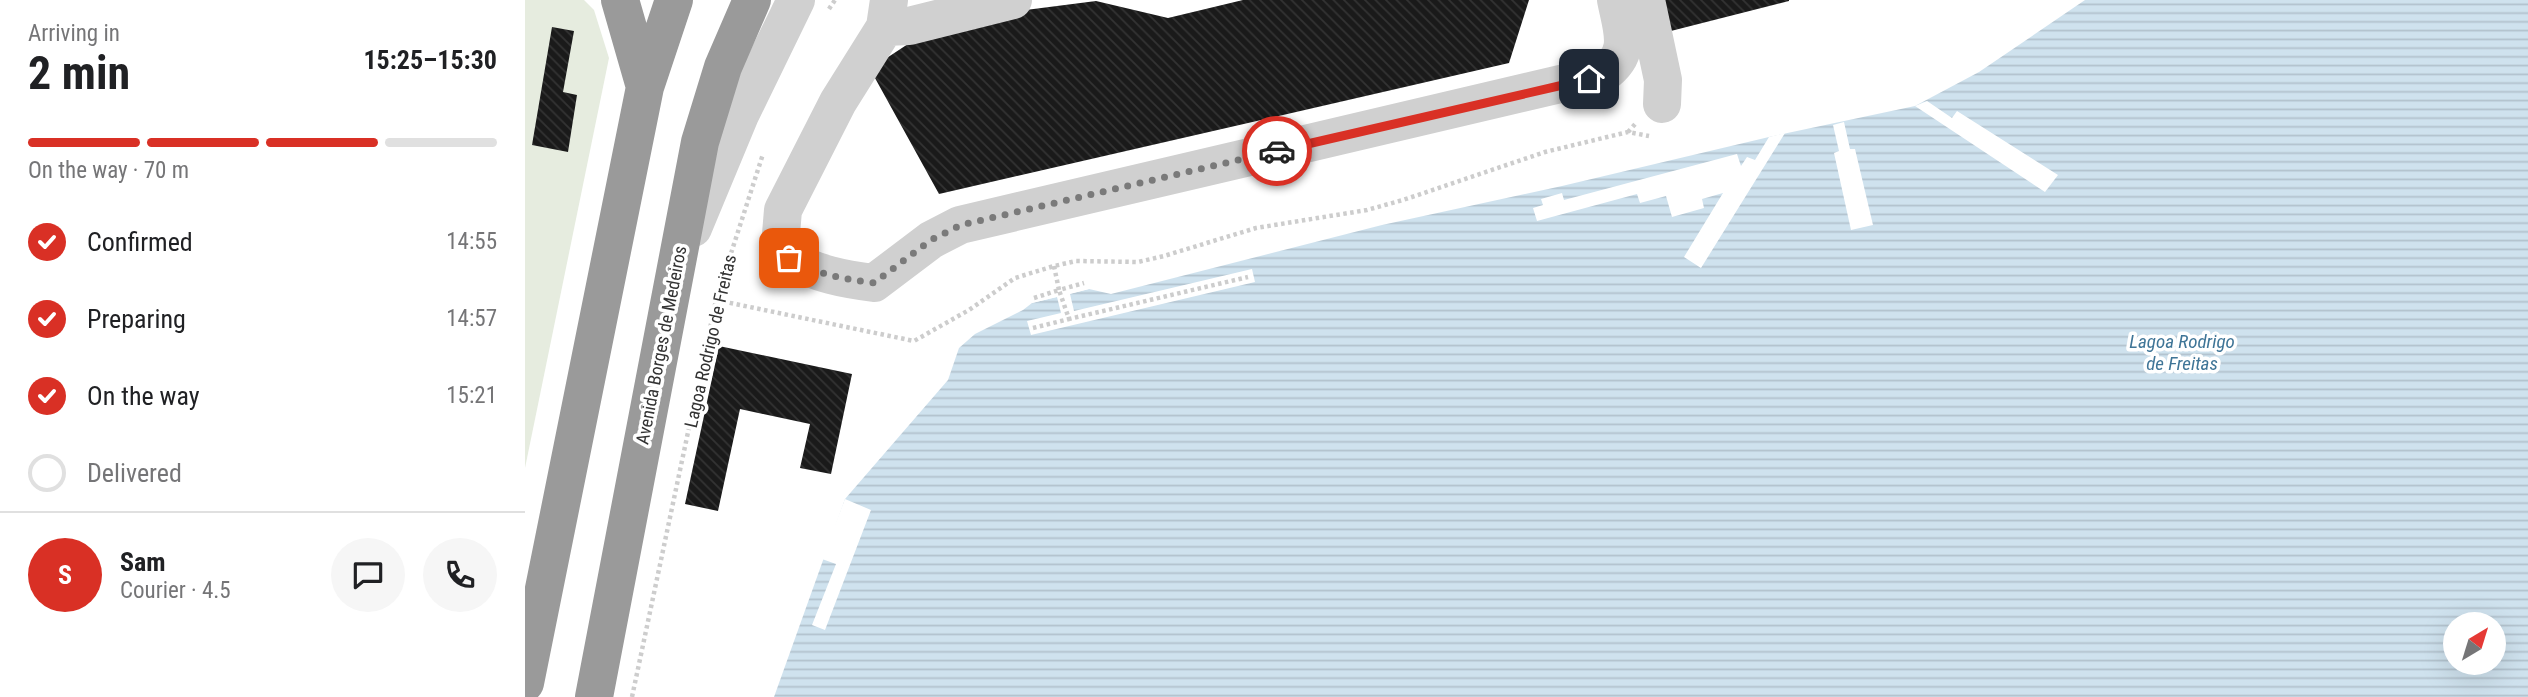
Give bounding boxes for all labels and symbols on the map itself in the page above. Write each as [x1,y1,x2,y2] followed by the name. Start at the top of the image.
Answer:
[1559,49,1619,109] pin
[1242,116,1312,186] courier
[759,228,819,288] pin
[631,244,691,446] street label: Avenida Borges de Medeiros
[680,252,740,430] street label: Lagoa Rodrigo de Freitas
[2129,330,2235,375] water label: Lagoa Rodrigo de Freitas
[2443,612,2506,676] north arrow

